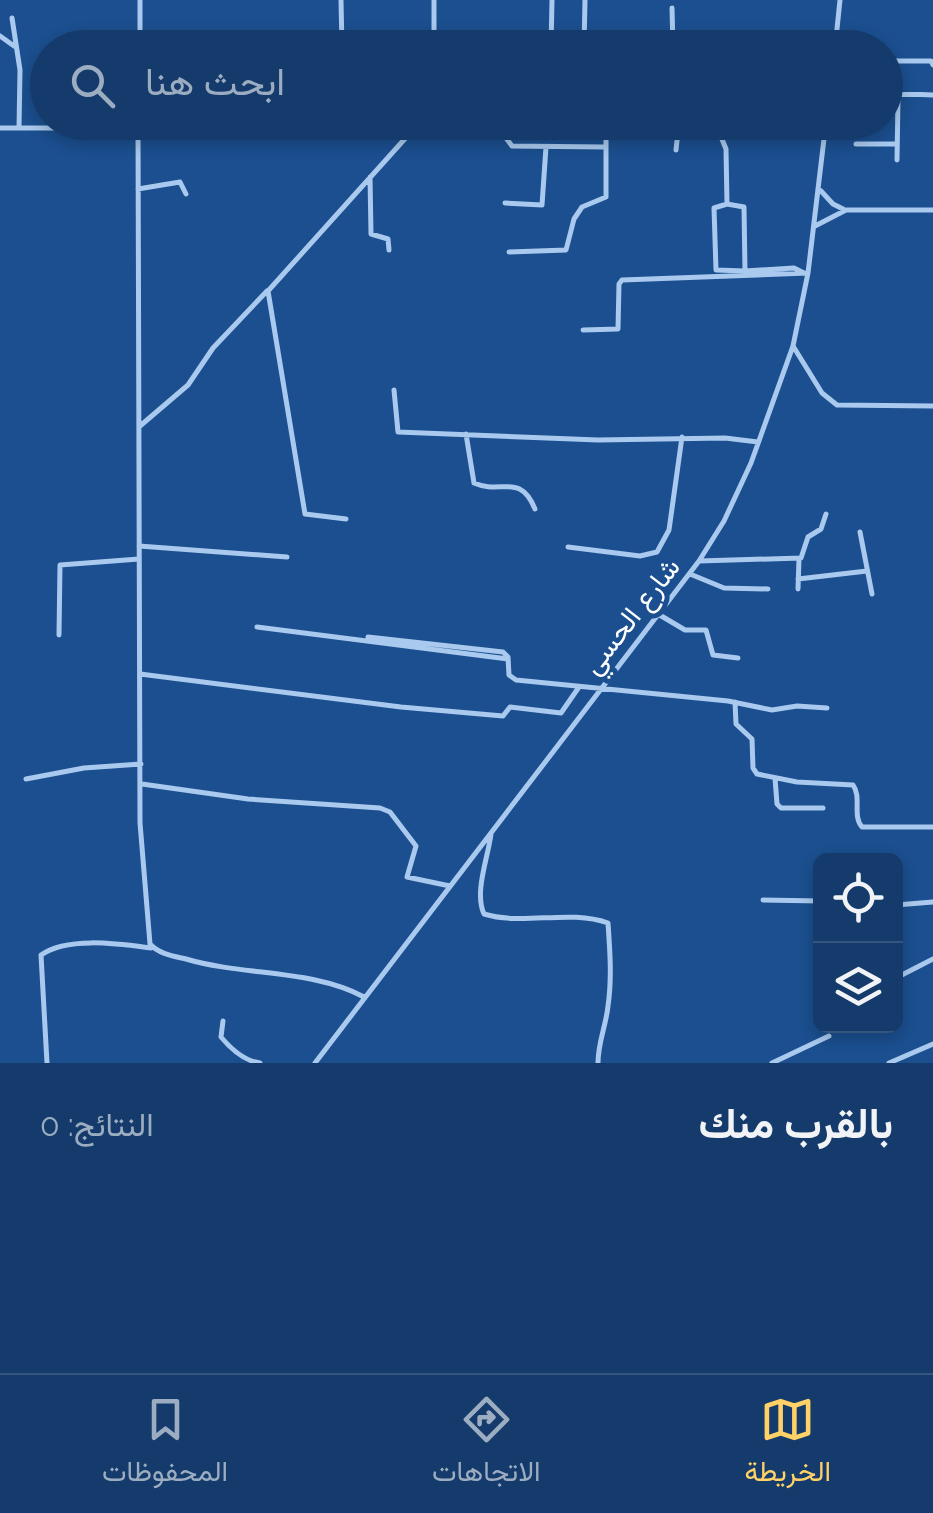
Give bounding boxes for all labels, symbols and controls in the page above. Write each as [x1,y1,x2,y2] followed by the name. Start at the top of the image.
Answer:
[30,30,903,140] search box
[65,58,120,113] icon: search
[145,59,285,104] text: ابحث هنا
[575,551,691,685] street label: شارع الحسي
[813,853,903,1033] map controls
[813,853,903,943] button: locate
[813,943,903,1033] button: layers
[699,1099,893,1148] text: بالقرب منك
[40,1106,154,1143] text: النتائج: 0
[102,1392,228,1496] tab: المحفوظات
[432,1392,541,1496] tab: الاتجاهات
[744,1392,831,1496] tab: الخريطة

